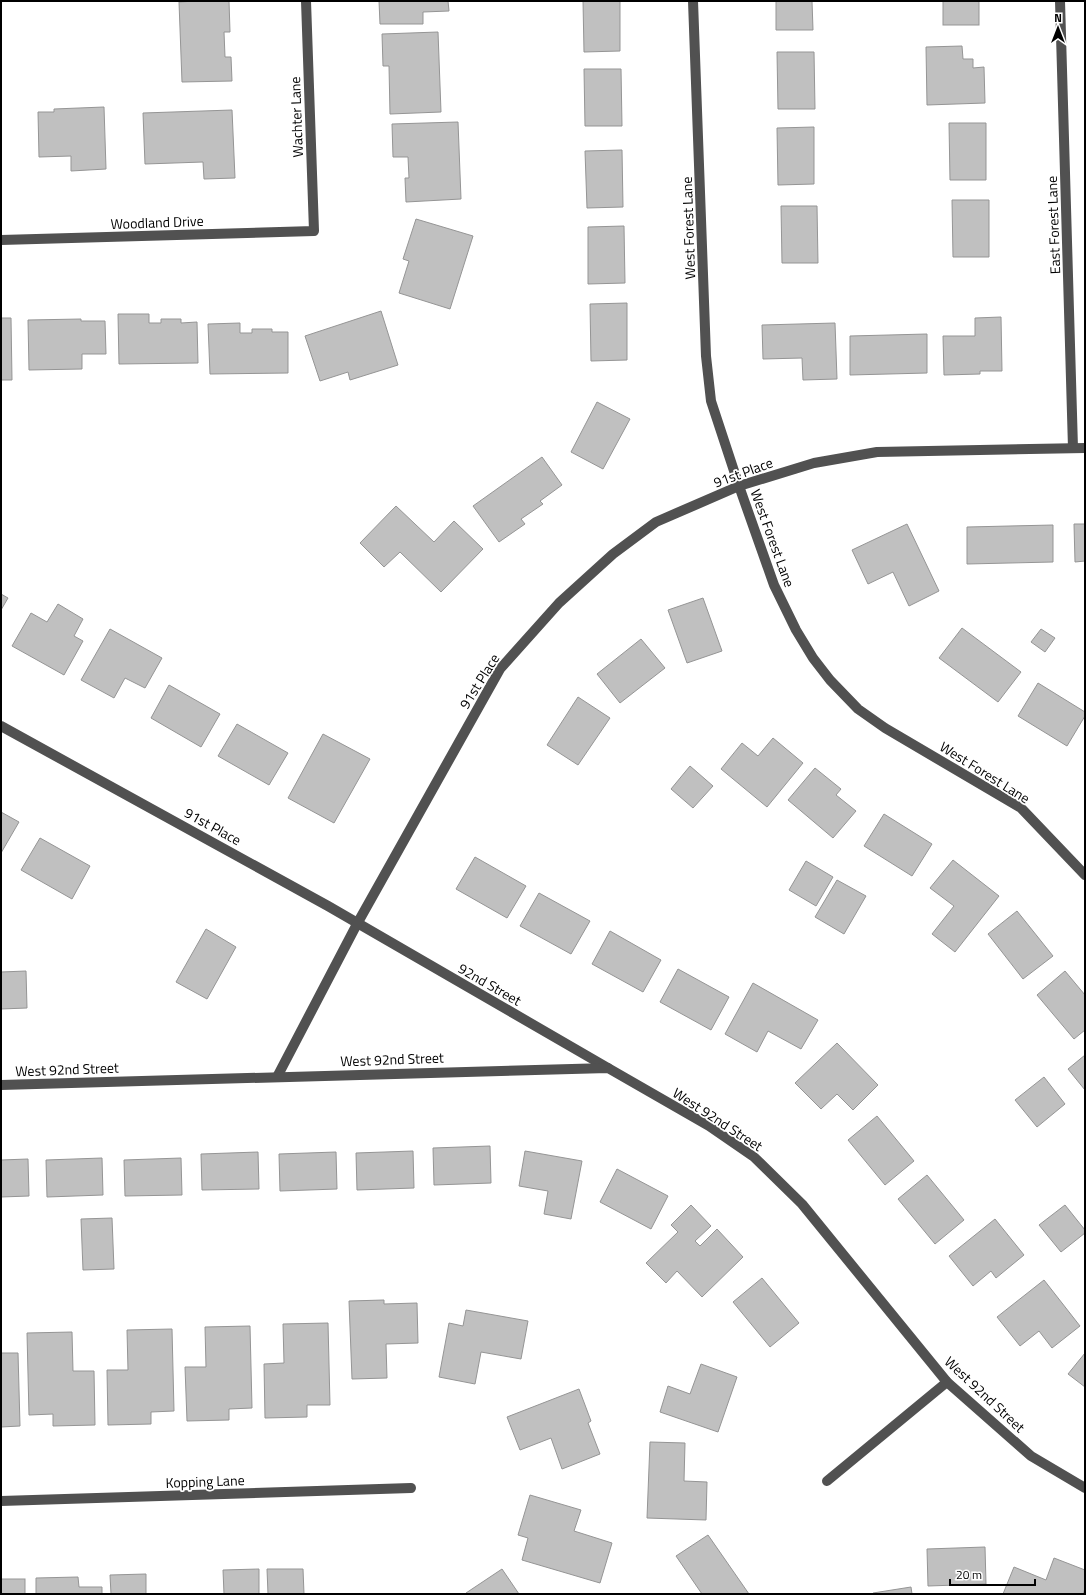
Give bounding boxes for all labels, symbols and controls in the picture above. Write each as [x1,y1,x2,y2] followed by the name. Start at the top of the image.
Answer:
[1038,8,1078,48] north arrow
[1054,10,1062,26] text: N
[284,76,308,158] street label: Wachter Lane
[1041,175,1065,275] street label: East Forest Lane
[676,176,700,280] street label: West Forest Lane
[110,210,204,234] street label: Woodland Drive
[710,452,776,492] street label: 91st Place
[746,486,800,590] street label: West Forest Lane
[454,649,504,713] street label: 91st Place
[936,736,1034,808] street label: West Forest Lane
[181,802,245,850] street label: 91st Place
[455,957,526,1011] street label: 92nd Street
[340,1047,444,1071] street label: West 92nd Street
[15,1057,119,1081] street label: West 92nd Street
[669,1082,767,1156] street label: West 92nd Street
[940,1351,1030,1437] street label: West 92nd Street
[165,1469,245,1493] street label: Kopping Lane
[950,1561,1035,1587] scale bar
[956,1565,982,1584] text: 20 m

